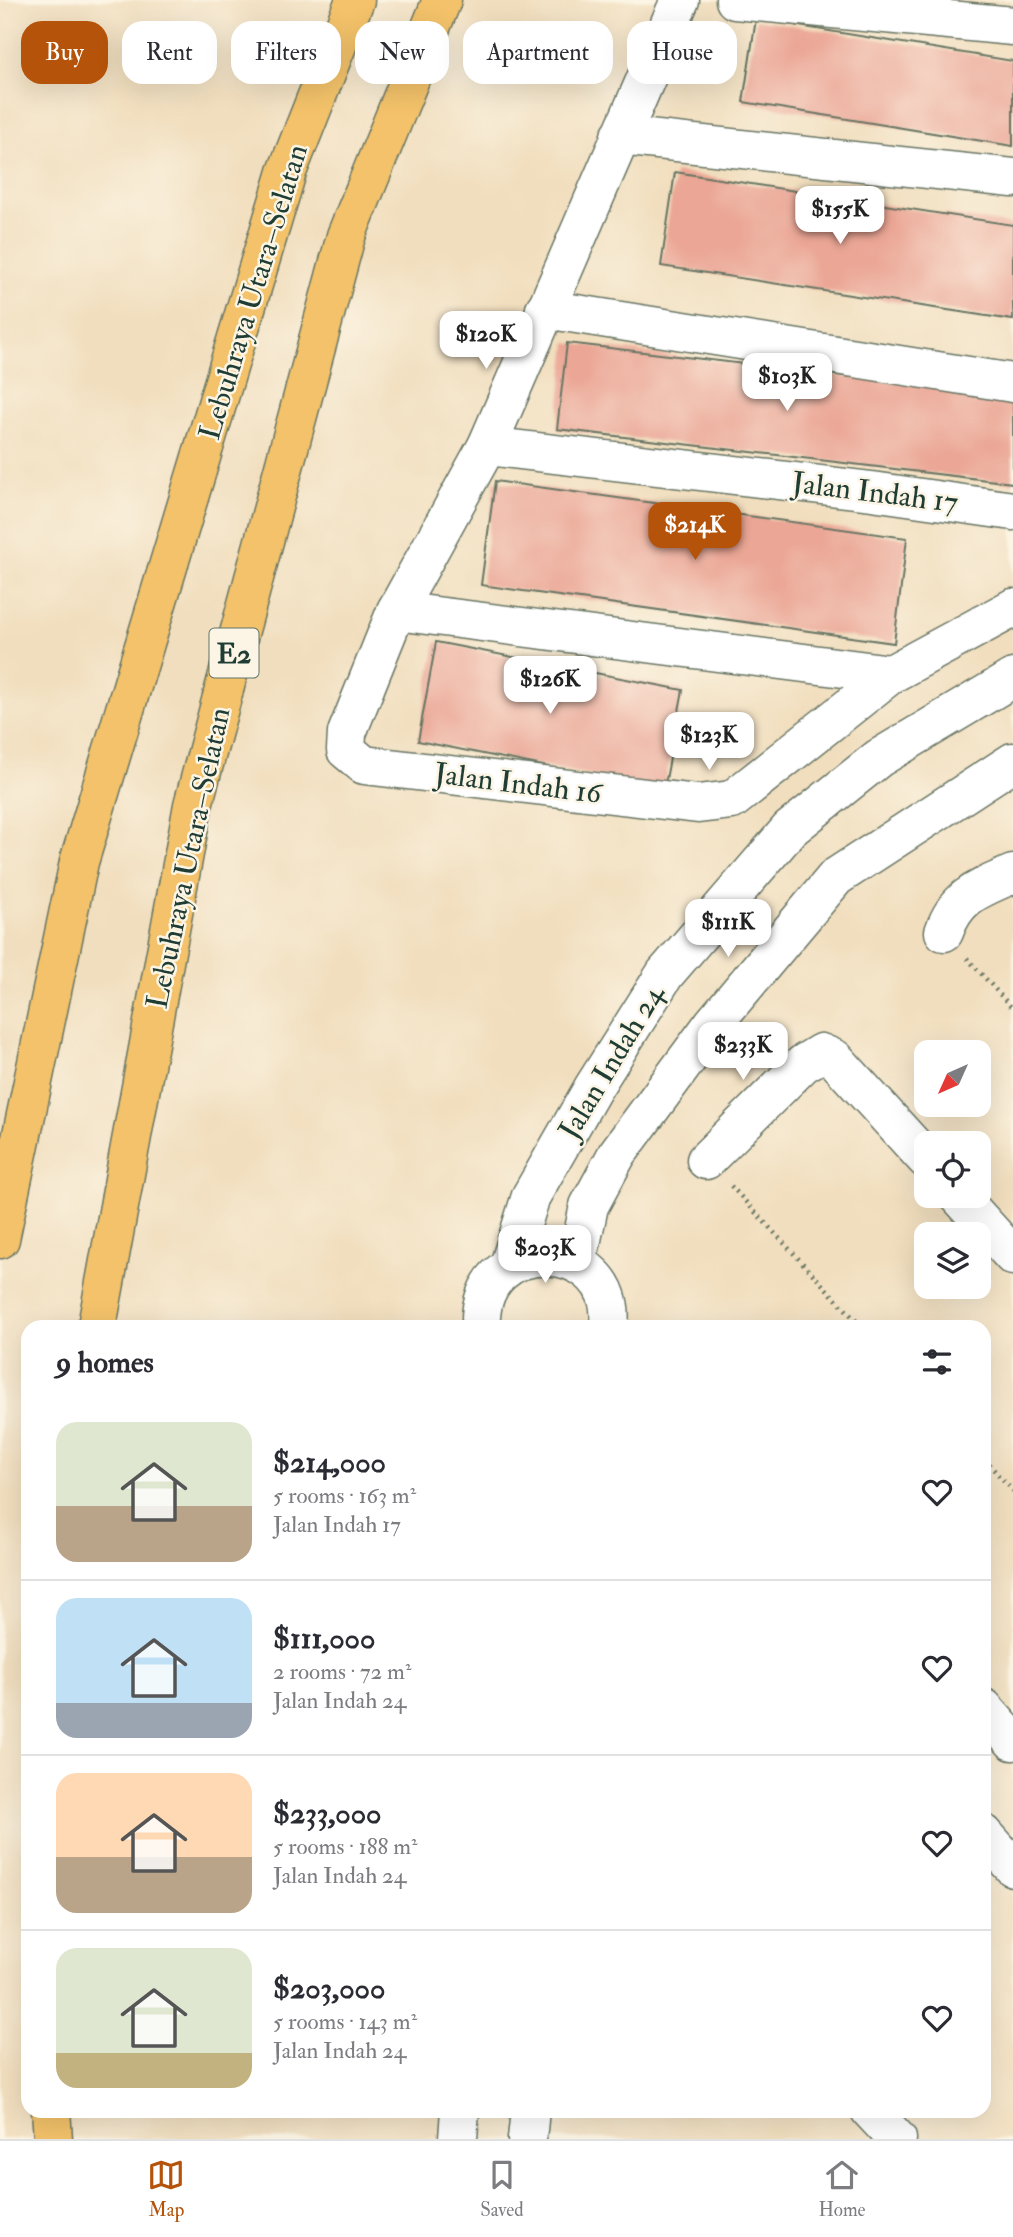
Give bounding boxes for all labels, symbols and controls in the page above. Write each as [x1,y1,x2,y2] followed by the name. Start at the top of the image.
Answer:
[21,21,108,84] chip: Buy
[122,21,217,84] chip: Rent
[231,21,341,84] chip: Filters
[355,21,449,84] chip: New
[463,21,613,84] chip: Apartment
[627,21,737,84] chip: House
[191,140,316,444] street label: Lebuhraya Utara–Selatan
[791,187,889,246] pin: $155K
[811,194,869,223] text: $155K
[437,312,535,371] pin: $120K
[456,319,516,348] text: $120K
[738,354,836,413] pin: $103K
[758,361,816,390] text: $103K
[789,464,960,521] street label: Jalan Indah 17
[646,503,744,562] pin: $214K
[664,510,726,539] text: $214K
[210,628,258,678] road number: E2
[501,656,599,716] pin: $126K
[520,664,580,693] text: $126K
[138,704,239,1012] street label: Lebuhraya Utara–Selatan
[660,712,758,772] pin: $123K
[680,720,738,749] text: $123K
[431,755,605,812] street label: Jalan Indah 16
[679,900,777,959] pin: $111K
[701,907,755,936] text: $111K
[550,977,673,1147] street label: Jalan Indah 24
[694,1023,792,1082] pin: $233K
[714,1030,772,1059] text: $233K
[914,1040,990,1116] north arrow
[914,1040,991,1299] map controls
[914,1131,991,1208] button: locate
[914,1222,991,1299] button: layers
[496,1226,594,1285] pin: $203K
[514,1233,576,1262] text: $203K
[918,1343,956,1381] icon: filters
[56,1344,154,1381] text: 9 homes
[273,1444,386,1481] text: $214,000
[112,1450,196,1534] icon: home
[918,1473,956,1511] icon: heart
[273,1481,416,1510] text: 5 rooms · 163 m²
[273,1510,401,1539] text: Jalan Indah 17
[273,1620,375,1657] text: $111,000
[112,1626,196,1710] icon: home
[918,1649,956,1687] icon: heart
[273,1657,411,1686] text: 2 rooms · 72 m²
[273,1686,406,1715] text: Jalan Indah 24
[273,1795,382,1832] text: $233,000
[112,1801,196,1885] icon: home
[918,1824,956,1862] icon: heart
[273,1832,417,1861] text: 5 rooms · 188 m²
[273,1861,406,1890] text: Jalan Indah 24
[273,1970,385,2007] text: $203,000
[112,1976,196,2060] icon: home
[918,1999,956,2037] icon: heart
[273,2007,417,2036] text: 5 rooms · 143 m²
[273,2036,406,2065] text: Jalan Indah 24
[147,2156,185,2222] tab: Map
[480,2156,524,2222] tab: Saved
[818,2156,866,2222] tab: Home

